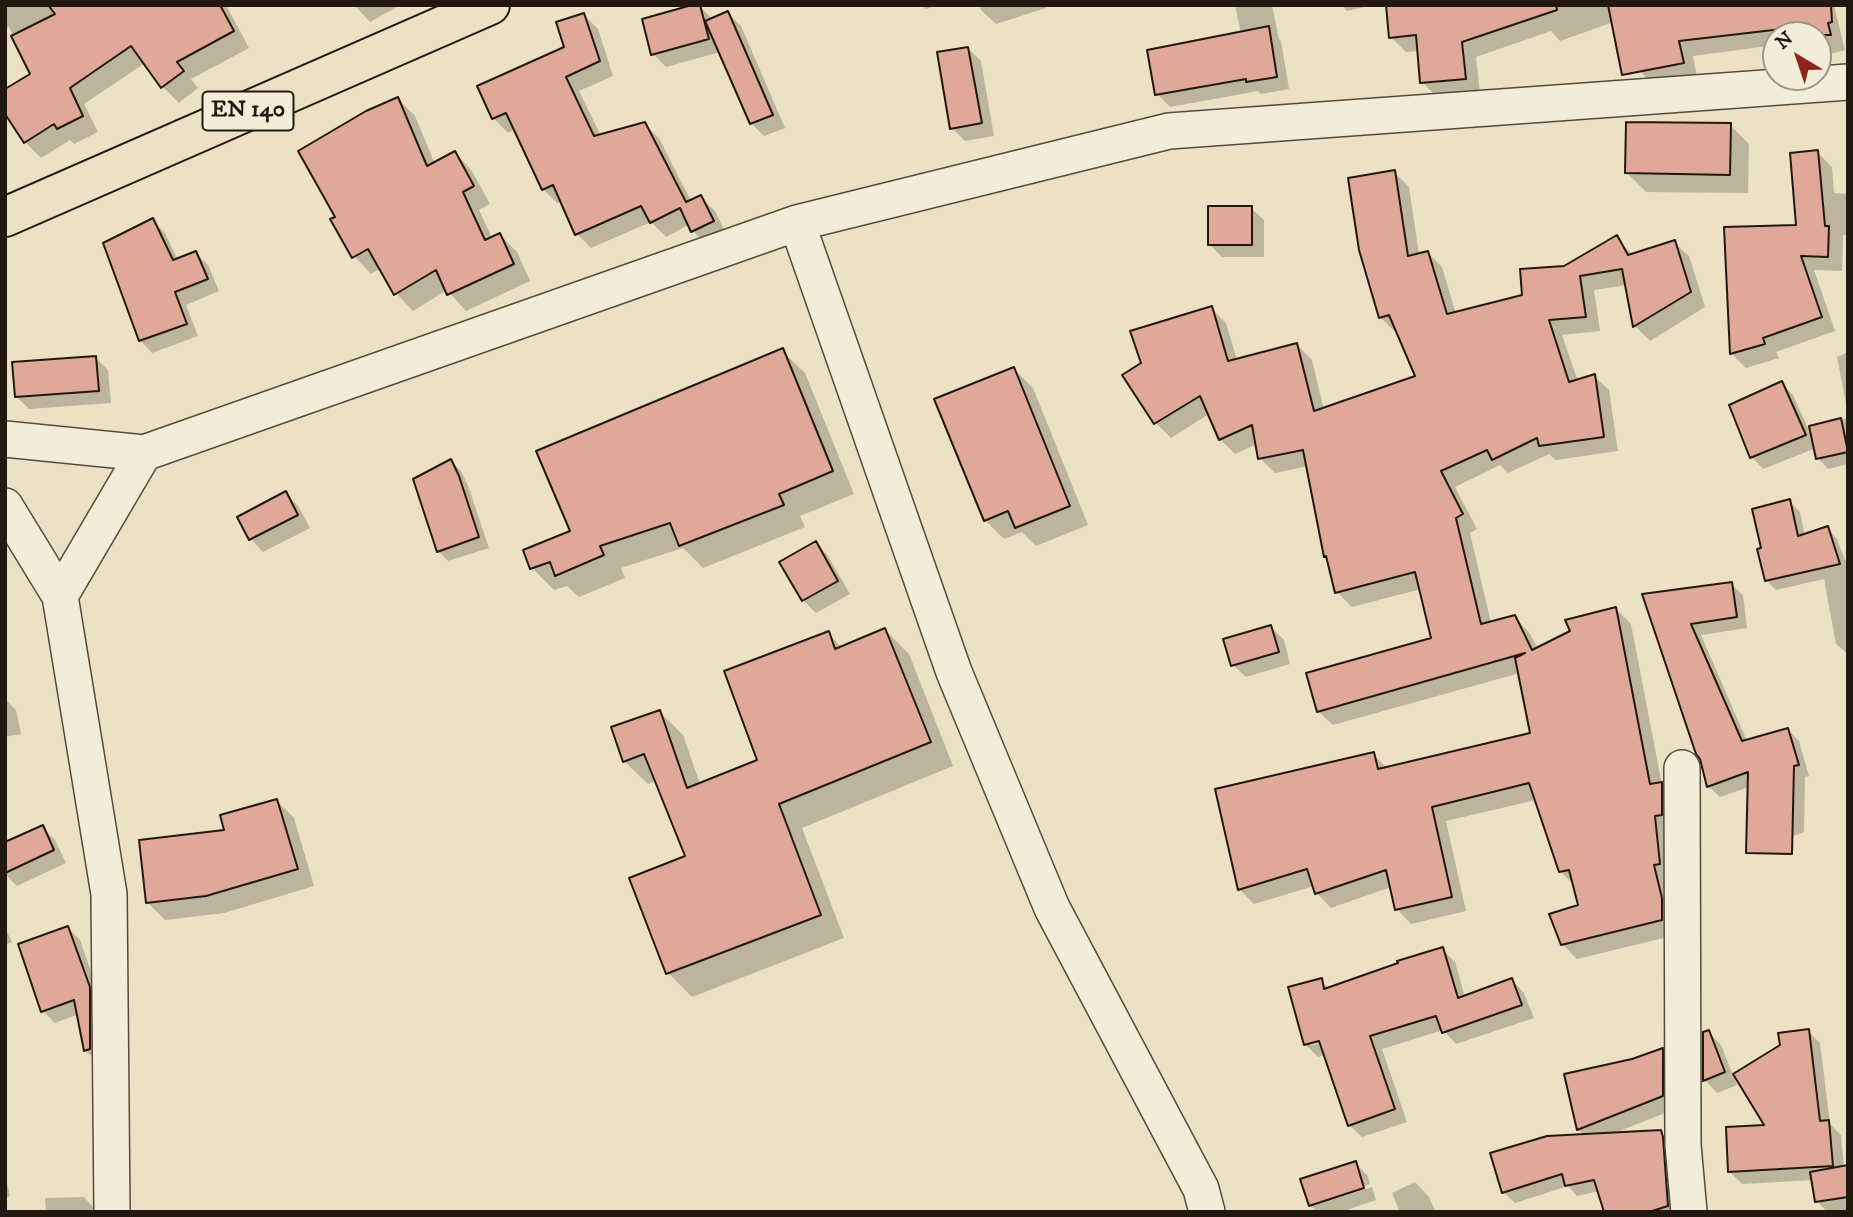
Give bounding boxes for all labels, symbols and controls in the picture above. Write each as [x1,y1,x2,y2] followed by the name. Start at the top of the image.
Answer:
[1762,21,1832,91] north arrow
[1771,27,1798,55] text: N
[202,92,294,130] road number: EN 140

